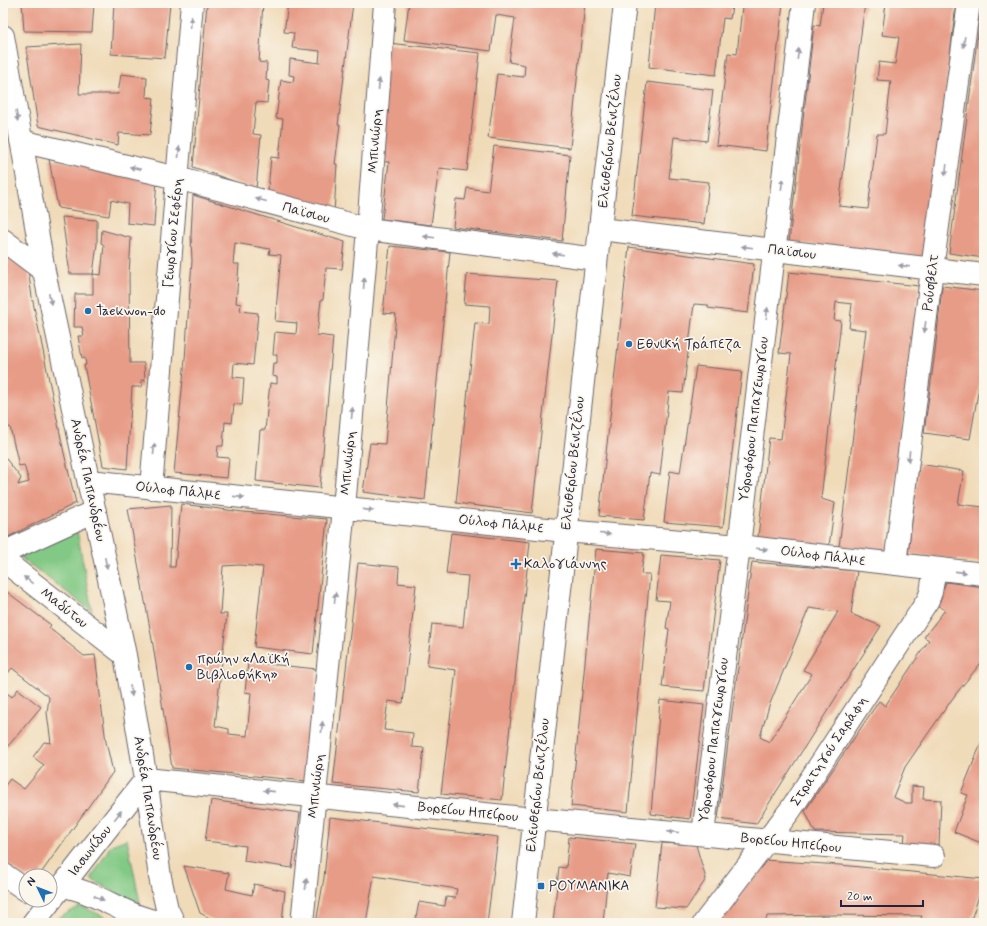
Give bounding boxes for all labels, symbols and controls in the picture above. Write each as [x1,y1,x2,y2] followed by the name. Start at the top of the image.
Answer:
[187,16,194,28] one-way arrow
[961,36,967,48] one-way arrow
[795,48,801,61] one-way arrow
[593,73,626,209] street label: Ελευθερίου Βενιζέλου
[375,78,382,90] one-way arrow
[364,108,386,174] street label: Μπινιώρη
[14,110,20,122] one-way arrow
[176,146,183,158] one-way arrow
[943,164,949,176] one-way arrow
[129,165,141,171] one-way arrow
[158,177,187,289] street label: Γεωργίου Σεφέρη
[779,178,786,190] one-way arrow
[255,197,267,203] one-way arrow
[280,198,332,228] street label: Παϊσιου
[423,234,435,240] one-way arrow
[767,240,817,264] street label: Παϊσιου
[741,244,753,250] one-way arrow
[552,251,564,257] one-way arrow
[919,253,943,312] street label: Ρούσβελτ
[898,262,910,269] one-way arrow
[360,277,367,289] one-way arrow
[47,293,53,305] one-way arrow
[96,302,166,320] place label: Taekwon-do
[83,306,93,316] marker: Taekwon-do
[764,307,770,319] one-way arrow
[922,321,928,333] one-way arrow
[637,335,742,353] place label: Εθνική Τράπεζα
[735,336,773,502] street label: Υδροφόρου Παπαγεωργίου
[624,339,634,349] marker: Εθνική Τράπεζα
[556,395,589,531] street label: Ελευθερίου Βενιζέλου
[349,407,355,419] one-way arrow
[66,417,111,543] street label: Ανδρέα Παπανδρέου
[336,430,360,496] street label: Μπινιώρη
[151,443,158,455] one-way arrow
[906,450,912,462] one-way arrow
[135,478,221,504] street label: Ούλοφ Πάλμε
[233,494,245,500] one-way arrow
[362,507,374,513] one-way arrow
[458,511,544,537] street label: Ούλοφ Πάλμε
[599,531,611,537] one-way arrow
[779,542,867,570] street label: Ούλοφ Πάλμε
[756,545,768,552] one-way arrow
[524,555,607,573] place label: Καλογιάννης
[103,557,109,569] one-way arrow
[511,559,521,569] marker: Καλογιάννης
[955,568,967,575] one-way arrow
[22,575,33,584] one-way arrow
[36,584,92,632] street label: Μαδύτου
[331,592,338,604] one-way arrow
[197,650,290,684] place label: πρώην «Λαϊκή Βιβλιοθήκη»
[695,657,733,823] street label: Υδροφόρου Παπαγεωργίου
[184,662,194,672] marker: πρώην «Λαϊκή Βιβλιοθήκη»
[128,684,134,697] one-way arrow
[787,692,871,810] street label: Στρατηγού Σαράφη
[521,717,554,853] street label: Ελευθερίου Βενιζέλου
[318,721,325,733] one-way arrow
[129,735,168,861] street label: Ανδρέα Παπανδρέου
[304,753,328,819] street label: Μπινιώρη
[262,788,275,795] one-way arrow
[417,798,519,826] street label: Βορείου Ηπείρου
[392,802,404,808] one-way arrow
[113,810,122,821] one-way arrow
[64,822,116,880] street label: Ιασωνίδου
[667,828,679,835] one-way arrow
[740,829,842,857] street label: Βορείου Ηπείρου
[18,868,58,908] north arrow
[24,874,39,889] text: N
[549,877,630,895] place label: ΡΟΥΜΑΝΙΚΑ
[302,878,309,890] one-way arrow
[536,881,546,891] marker: ΡΟΥΜΑΝΙΚΑ
[841,882,923,908] scale bar
[847,889,873,905] text: 20 m
[94,895,105,901] one-way arrow

